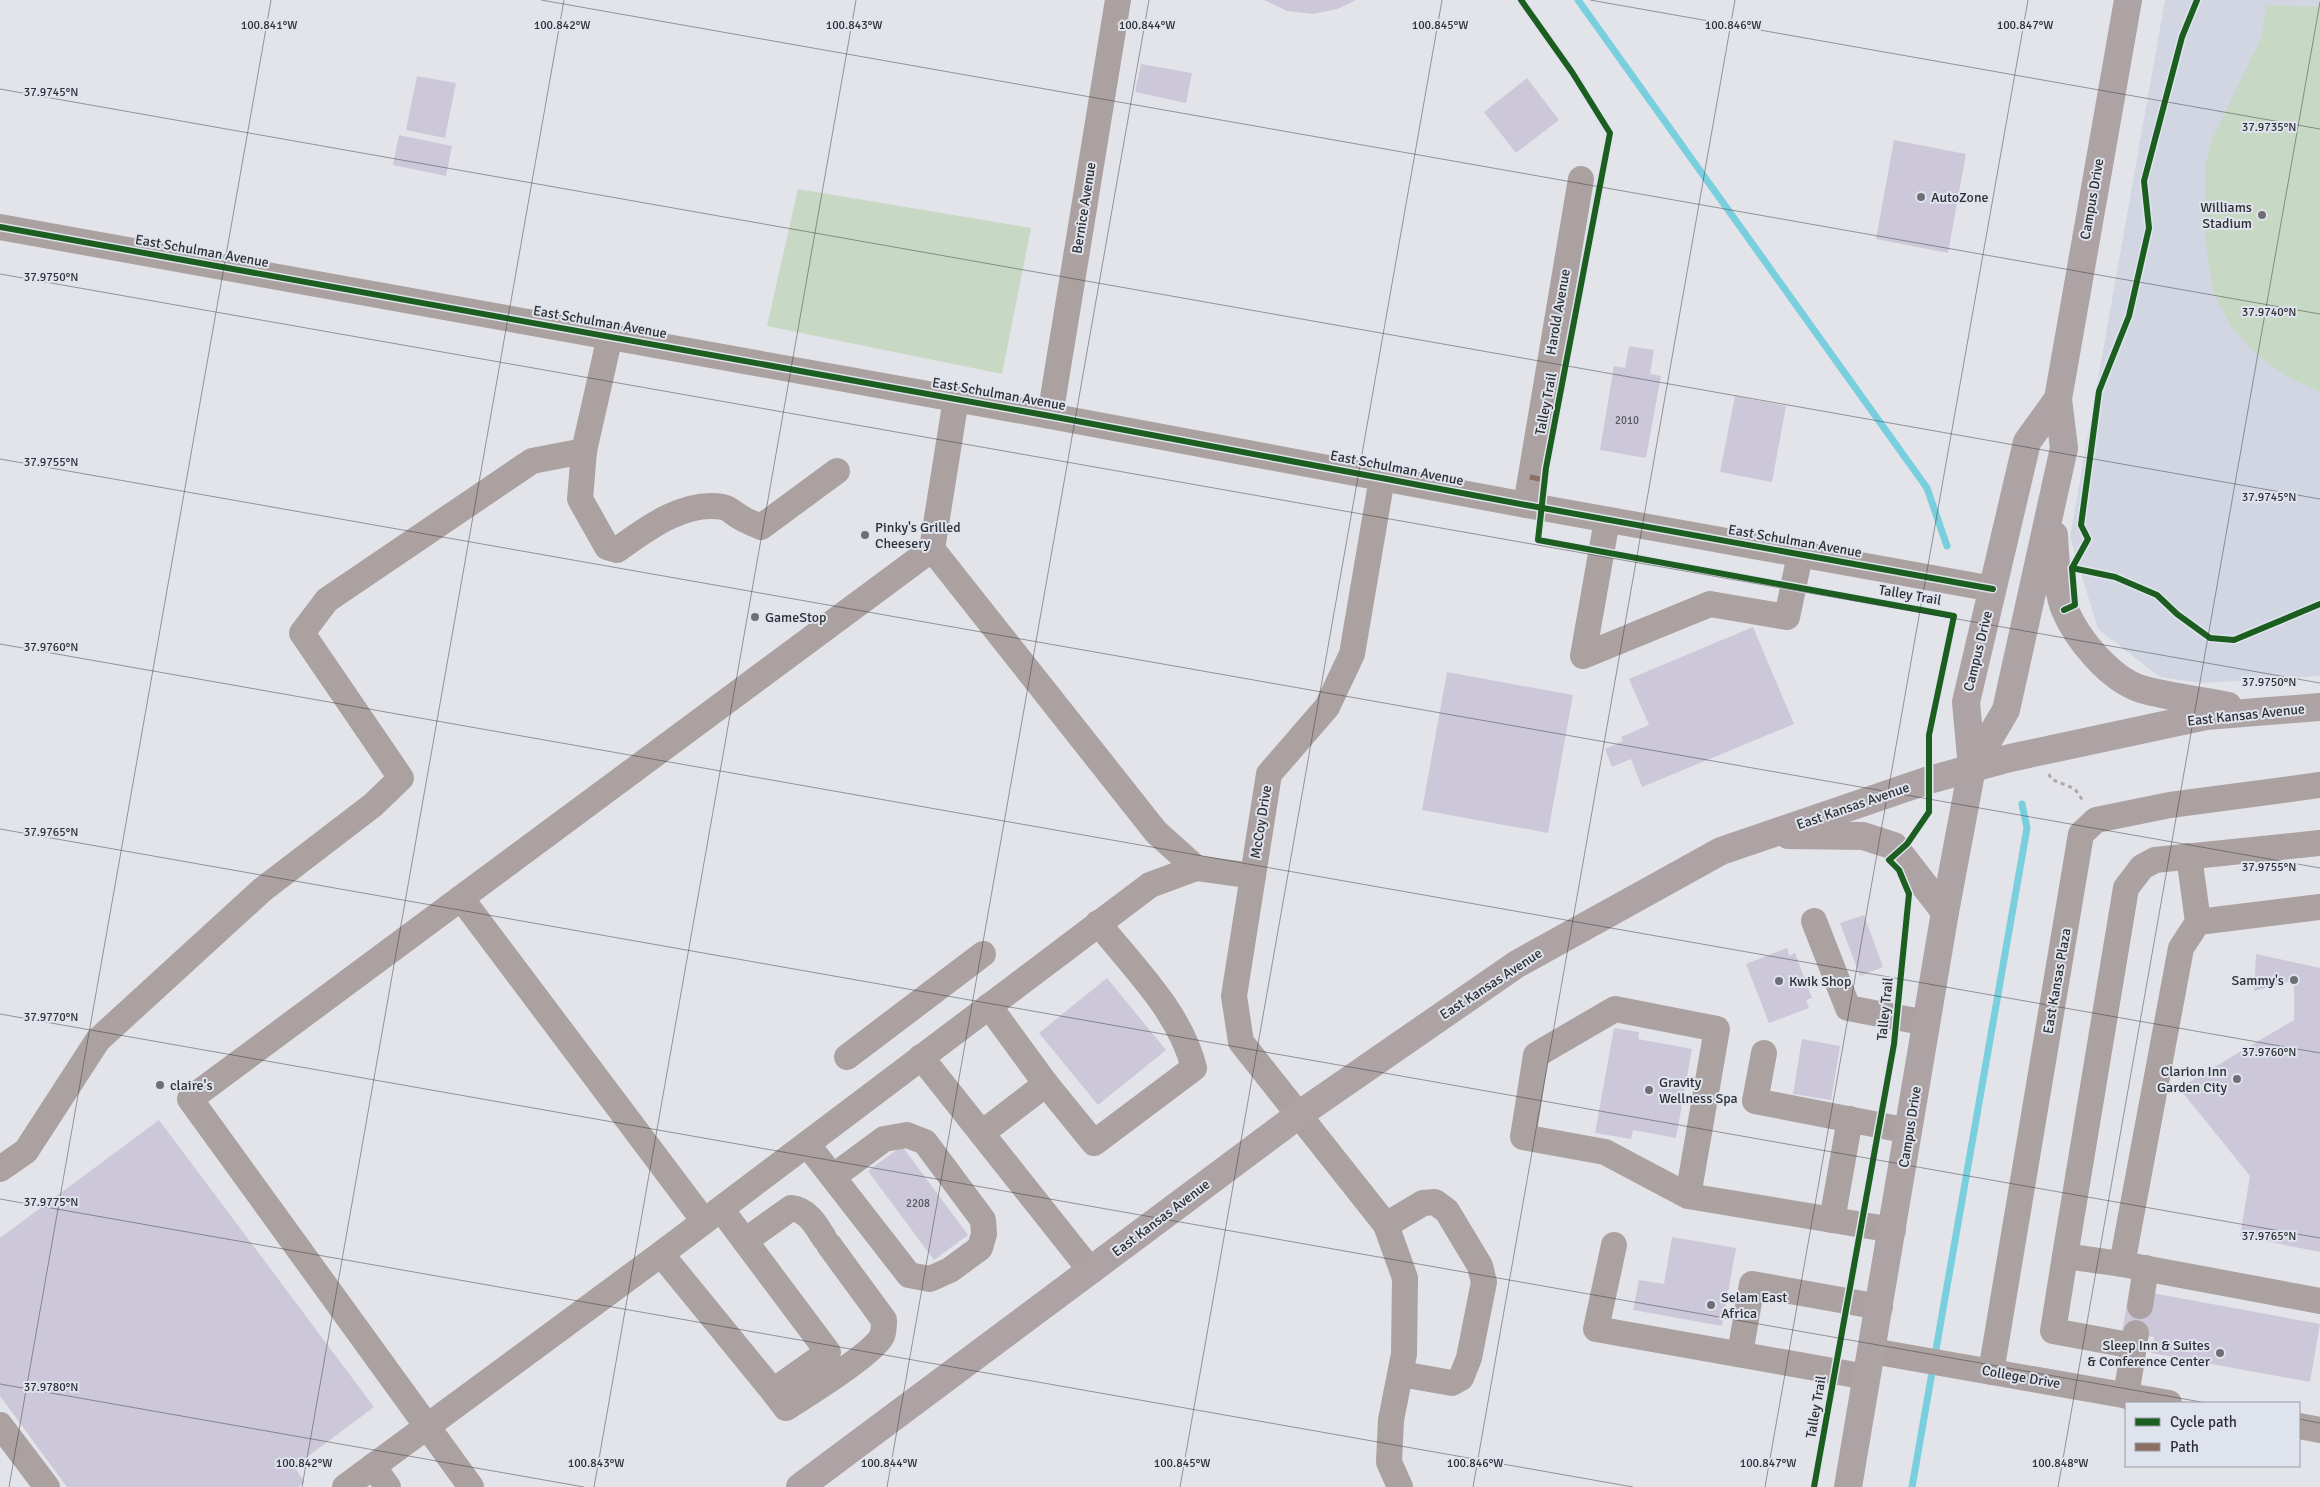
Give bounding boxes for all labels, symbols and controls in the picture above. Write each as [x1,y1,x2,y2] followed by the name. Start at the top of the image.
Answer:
[241,18,297,33] text: 100.841°W
[534,18,590,33] text: 100.842°W
[826,18,882,33] text: 100.843°W
[1119,18,1175,33] text: 100.844°W
[1412,18,1468,33] text: 100.845°W
[1705,18,1761,33] text: 100.846°W
[1997,18,2053,33] text: 100.847°W
[24,85,78,100] text: 37.9745°N
[2242,120,2296,135] text: 37.9735°N
[2076,157,2108,241] street label: Campus Drive
[1068,161,1100,255] street label: Bernice Avenue
[1931,189,1989,206] place label: AutoZone
[1915,191,1927,203] marker: AutoZone
[2200,199,2252,232] place label: Williams Stadium
[2256,209,2268,221] marker: Williams Stadium
[134,231,270,271] street label: East Schulman Avenue
[1542,268,1574,356] street label: Harold Avenue
[24,270,78,285] text: 37.9750°N
[532,302,668,342] street label: East Schulman Avenue
[2242,305,2296,320] text: 37.9740°N
[1532,371,1560,437] street label: Talley Trail
[931,374,1067,414] street label: East Schulman Avenue
[1615,414,1639,427] house number: 2010
[1329,447,1465,489] street label: East Schulman Avenue
[24,455,78,470] text: 37.9755°N
[2242,490,2296,505] text: 37.9745°N
[875,519,961,552] place label: Pinky's Grilled Cheesery
[1727,521,1863,561] street label: East Schulman Avenue
[859,529,871,541] marker: Pinky's Grilled Cheesery
[1877,581,1943,609] street label: Talley Trail
[765,609,827,626] place label: GameStop
[1960,609,1996,693] street label: Campus Drive
[749,611,761,623] marker: GameStop
[24,640,78,655] text: 37.9760°N
[2242,675,2296,690] text: 37.9750°N
[2186,700,2306,730] street label: East Kansas Avenue
[1794,779,1912,833] street label: East Kansas Avenue
[1247,784,1275,860] street label: McCoy Drive
[24,825,78,840] text: 37.9765°N
[2242,860,2296,875] text: 37.9755°N
[2039,927,2075,1035] street label: East Kansas Plaza
[1437,945,1545,1023] street label: East Kansas Avenue
[2231,972,2284,989] place label: Sammy's
[1789,973,1851,990] place label: Kwik Shop
[2288,974,2300,986] marker: Sammy's
[1773,975,1785,987] marker: Kwik Shop
[1873,976,1897,1042] street label: Talley Trail
[24,1010,78,1025] text: 37.9770°N
[2242,1045,2296,1060] text: 37.9760°N
[2157,1063,2227,1096] place label: Clarion Inn Garden City
[2231,1073,2243,1085] marker: Clarion Inn Garden City
[1659,1074,1738,1107] place label: Gravity Wellness Spa
[170,1077,213,1094] place label: claire's
[154,1079,166,1091] marker: claire's
[1643,1084,1655,1096] marker: Gravity Wellness Spa
[1895,1085,1925,1169] street label: Campus Drive
[1109,1176,1213,1260] street label: East Kansas Avenue
[24,1195,78,1210] text: 37.9775°N
[906,1197,930,1210] house number: 2208
[2242,1229,2296,1244] text: 37.9765°N
[1721,1289,1787,1322] place label: Selam East Africa
[1705,1299,1717,1311] marker: Selam East Africa
[2087,1337,2211,1370] place label: Sleep Inn & Suites & Conference Center
[2214,1347,2226,1359] marker: Sleep Inn & Suites & Conference Center
[1980,1362,2062,1392] street label: College Drive
[1802,1374,1830,1440] street label: Talley Trail
[24,1380,78,1395] text: 37.9780°N
[2125,1402,2300,1467] legend
[2170,1413,2237,1431] text: Cycle path
[2170,1438,2199,1456] text: Path
[276,1456,332,1471] text: 100.842°W
[568,1456,624,1471] text: 100.843°W
[861,1456,917,1471] text: 100.844°W
[1154,1456,1210,1471] text: 100.845°W
[1447,1456,1503,1471] text: 100.846°W
[1740,1456,1796,1471] text: 100.847°W
[2032,1456,2088,1471] text: 100.848°W

